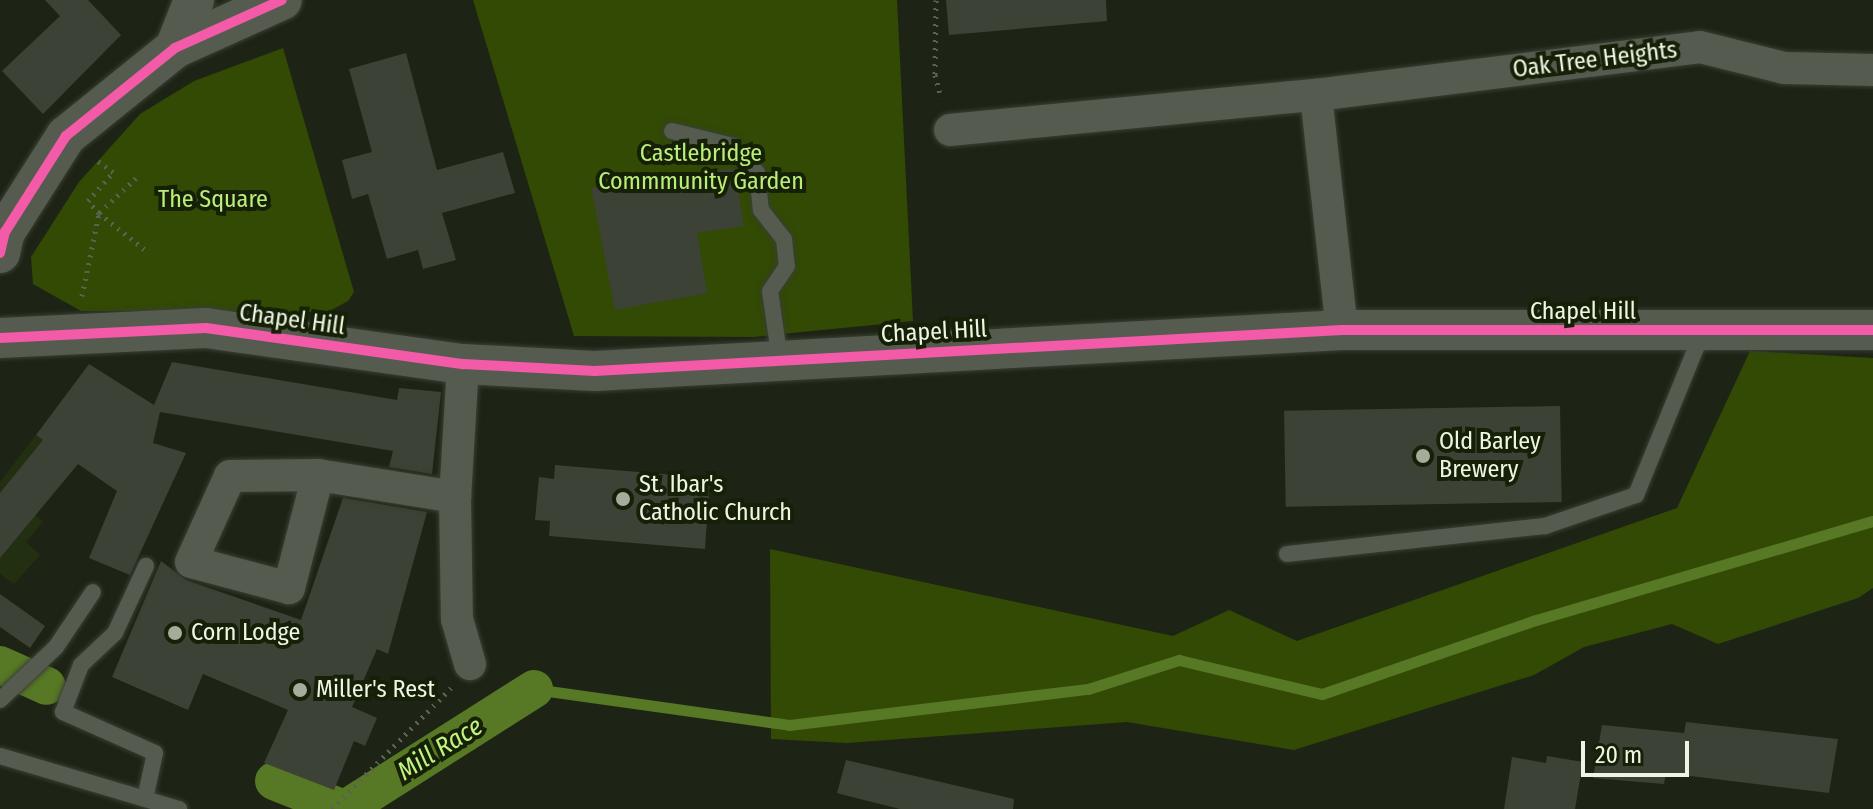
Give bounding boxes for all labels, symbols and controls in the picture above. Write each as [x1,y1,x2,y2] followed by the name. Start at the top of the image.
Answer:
[1511,36,1679,84] street label: Oak Tree Heights
[598,140,804,196] park label: Castlebridge Commmunity Garden
[158,186,268,214] park label: The Square
[237,298,347,342] street label: Chapel Hill
[1530,298,1636,326] street label: Chapel Hill
[880,315,988,349] street label: Chapel Hill
[1439,428,1541,484] place label: Old Barley Brewery
[1414,447,1432,465] marker: Old Barley Brewery
[639,471,792,527] place label: St. Ibar's Catholic Church
[614,490,632,508] marker: St. Ibar's Catholic Church
[191,619,300,647] place label: Corn Lodge
[166,624,184,642] marker: Corn Lodge
[316,676,435,704] place label: Miller's Rest
[291,681,309,699] marker: Miller's Rest
[392,711,488,787] water label: Mill Race
[1585,725,1693,775] scale bar
[1595,741,1642,769] text: 20 m

